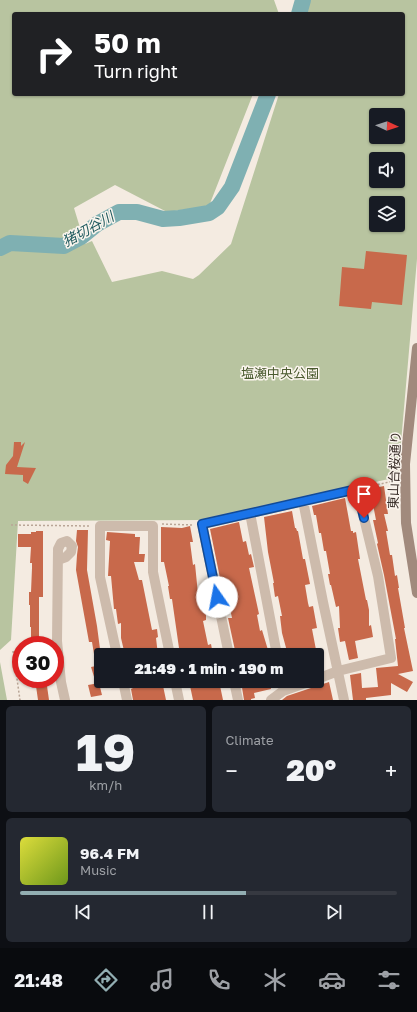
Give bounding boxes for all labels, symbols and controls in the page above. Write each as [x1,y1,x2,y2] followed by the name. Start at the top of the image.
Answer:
[94,26,161,59] text: 50 m
[28,28,80,80] icon: right
[94,60,178,82] text: Turn right
[369,108,405,144] north arrow
[369,108,405,232] map controls
[369,152,405,188] button: sound
[369,196,405,232] button: layers
[59,207,118,250] water label: 猪切谷川
[241,365,319,381] park label: 塩瀬中央公園
[385,431,403,509] street label: 東山台桜通り
[347,477,381,518] pin
[353,483,375,505] icon: arrive
[196,576,238,618] position arrow
[12,636,64,688] speed limit sign: 30
[135,659,283,677] text: 21:49 · 1 min · 190 m
[76,720,136,782] text: 19
[226,732,273,748] text: Climate
[286,752,336,788] text: 20°
[226,757,238,784] text: −
[385,757,397,784] text: +
[89,777,122,793] text: km/h
[80,844,139,862] text: 96.4 FM
[80,862,117,878] text: Music
[72,901,94,923] icon: previous
[197,901,219,923] icon: pause
[323,901,345,923] icon: next
[92,966,120,994] icon: directions
[148,966,176,994] icon: music
[205,966,233,994] icon: phone
[261,966,289,994] icon: climate
[318,966,346,994] icon: car
[375,966,403,994] icon: filters
[14,969,63,991] text: 21:48

